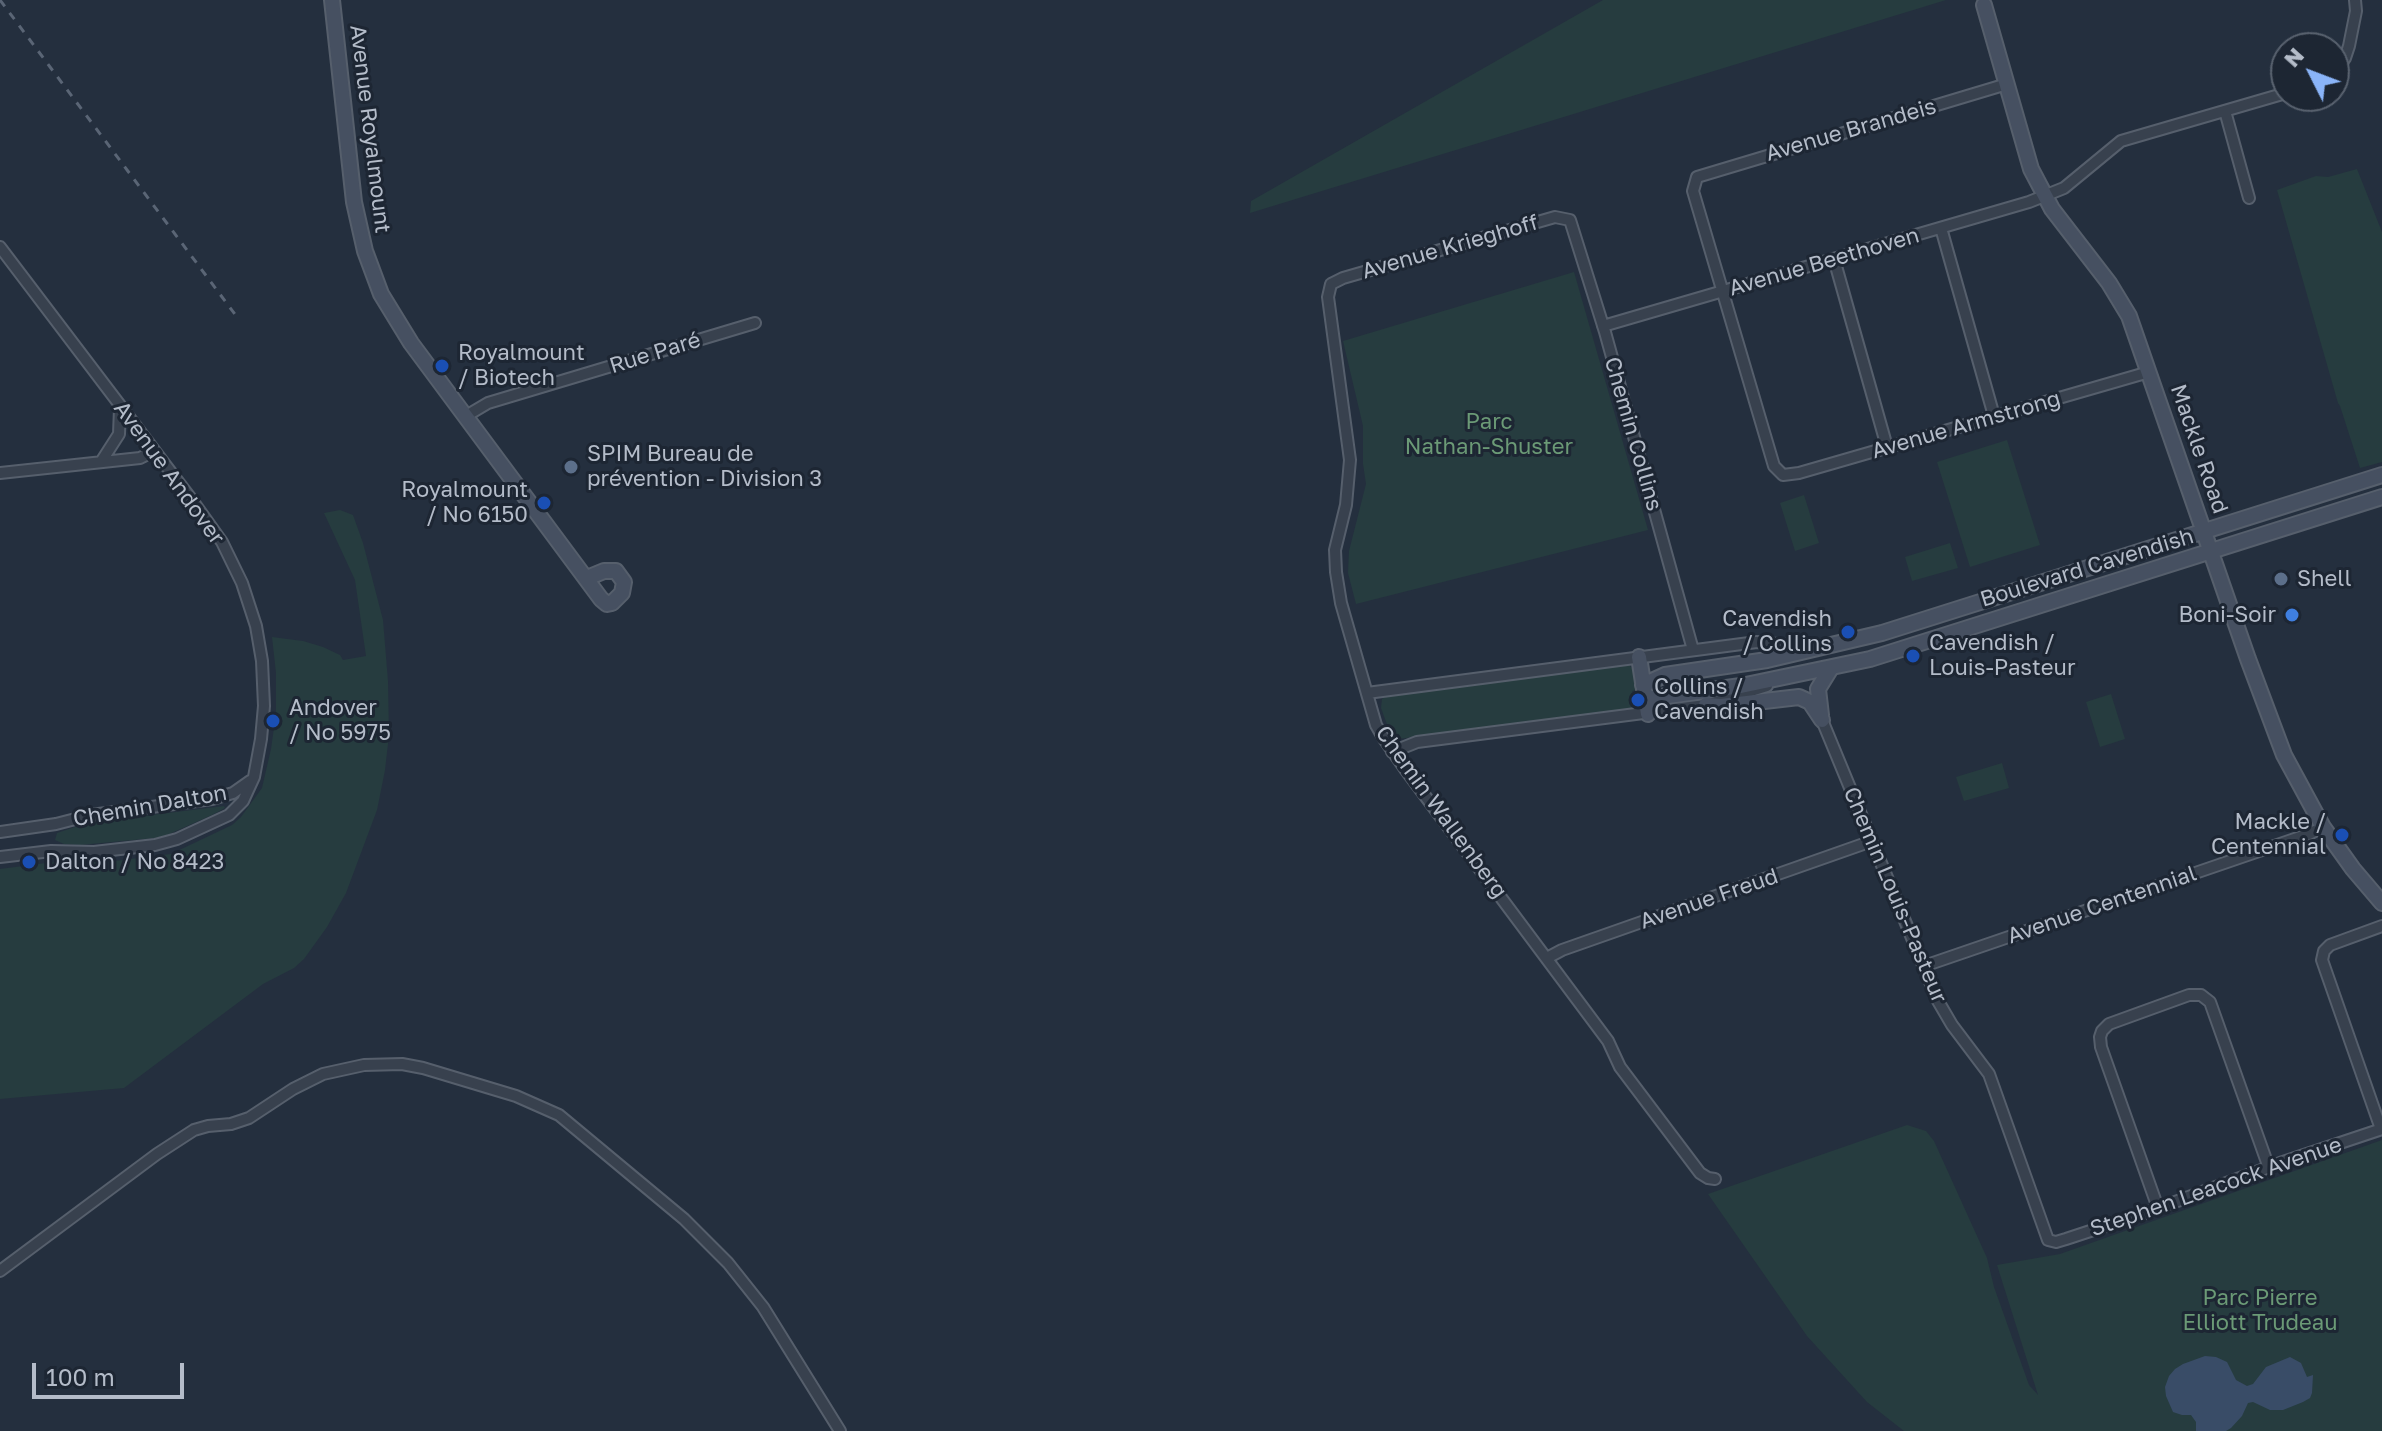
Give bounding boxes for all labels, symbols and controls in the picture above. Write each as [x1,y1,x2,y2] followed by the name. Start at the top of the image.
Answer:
[344,23,396,235] street label: Avenue Royalmount
[2270,32,2350,112] north arrow
[2278,42,2309,72] text: N
[1763,93,1939,167] street label: Avenue Brandeis
[1359,209,1541,285] street label: Avenue Krieghoff
[1726,222,1922,302] street label: Avenue Beethoven
[606,327,704,379] street label: Rue Paré
[458,340,585,392] place label: Royalmount / Biotech
[1598,354,1668,514] street label: Chemin Collins
[433,357,451,375] marker: Royalmount / Biotech
[2165,381,2233,517] street label: Mackle Road
[1869,385,2063,465] street label: Avenue Armstrong
[108,396,230,550] street label: Avenue Andover
[1405,409,1573,460] park label: Parc Nathan-Shuster
[587,441,822,492] place label: SPIM Bureau de prévention - Division 3
[562,458,580,476] marker: SPIM Bureau de prévention - Division 3
[401,477,528,528] place label: Royalmount / No 6150
[535,494,553,512] marker: Royalmount / No 6150
[1977,523,2197,613] street label: Boulevard Cavendish
[2297,566,2351,592] place label: Shell
[2272,570,2290,588] marker: Shell
[2179,602,2276,628] place label: Boni-Soir
[1722,606,1832,658] place label: Cavendish / Collins
[2283,606,2301,624] marker: Boni-Soir
[1839,623,1857,641] marker: Cavendish / Collins
[1929,630,2075,682] place label: Cavendish / Louis-Pasteur
[1904,647,1922,665] marker: Cavendish / Louis-Pasteur
[1654,674,1764,726] place label: Collins / Cavendish
[1629,691,1647,709] marker: Collins / Cavendish
[289,695,391,746] place label: Andover / No 5975
[264,712,282,730] marker: Andover / No 5975
[1370,721,1512,903] street label: Chemin Wallenberg
[71,779,229,833] street label: Chemin Dalton
[1838,783,1952,1007] street label: Chemin Louis-Pasteur
[2211,809,2326,860] place label: Mackle / Centennial
[2333,826,2351,844] marker: Mackle / Centennial
[45,849,224,875] place label: Dalton / No 8423
[20,853,38,871] marker: Dalton / No 8423
[2004,860,2200,950] street label: Avenue Centennial
[1637,863,1781,935] street label: Avenue Freud
[2087,1131,2345,1243] street label: Stephen Leacock Avenue
[2182,1285,2338,1336] park label: Parc Pierre Elliott Trudeau
[36,1347,188,1397] scale bar
[46,1362,115,1391] text: 100 m

